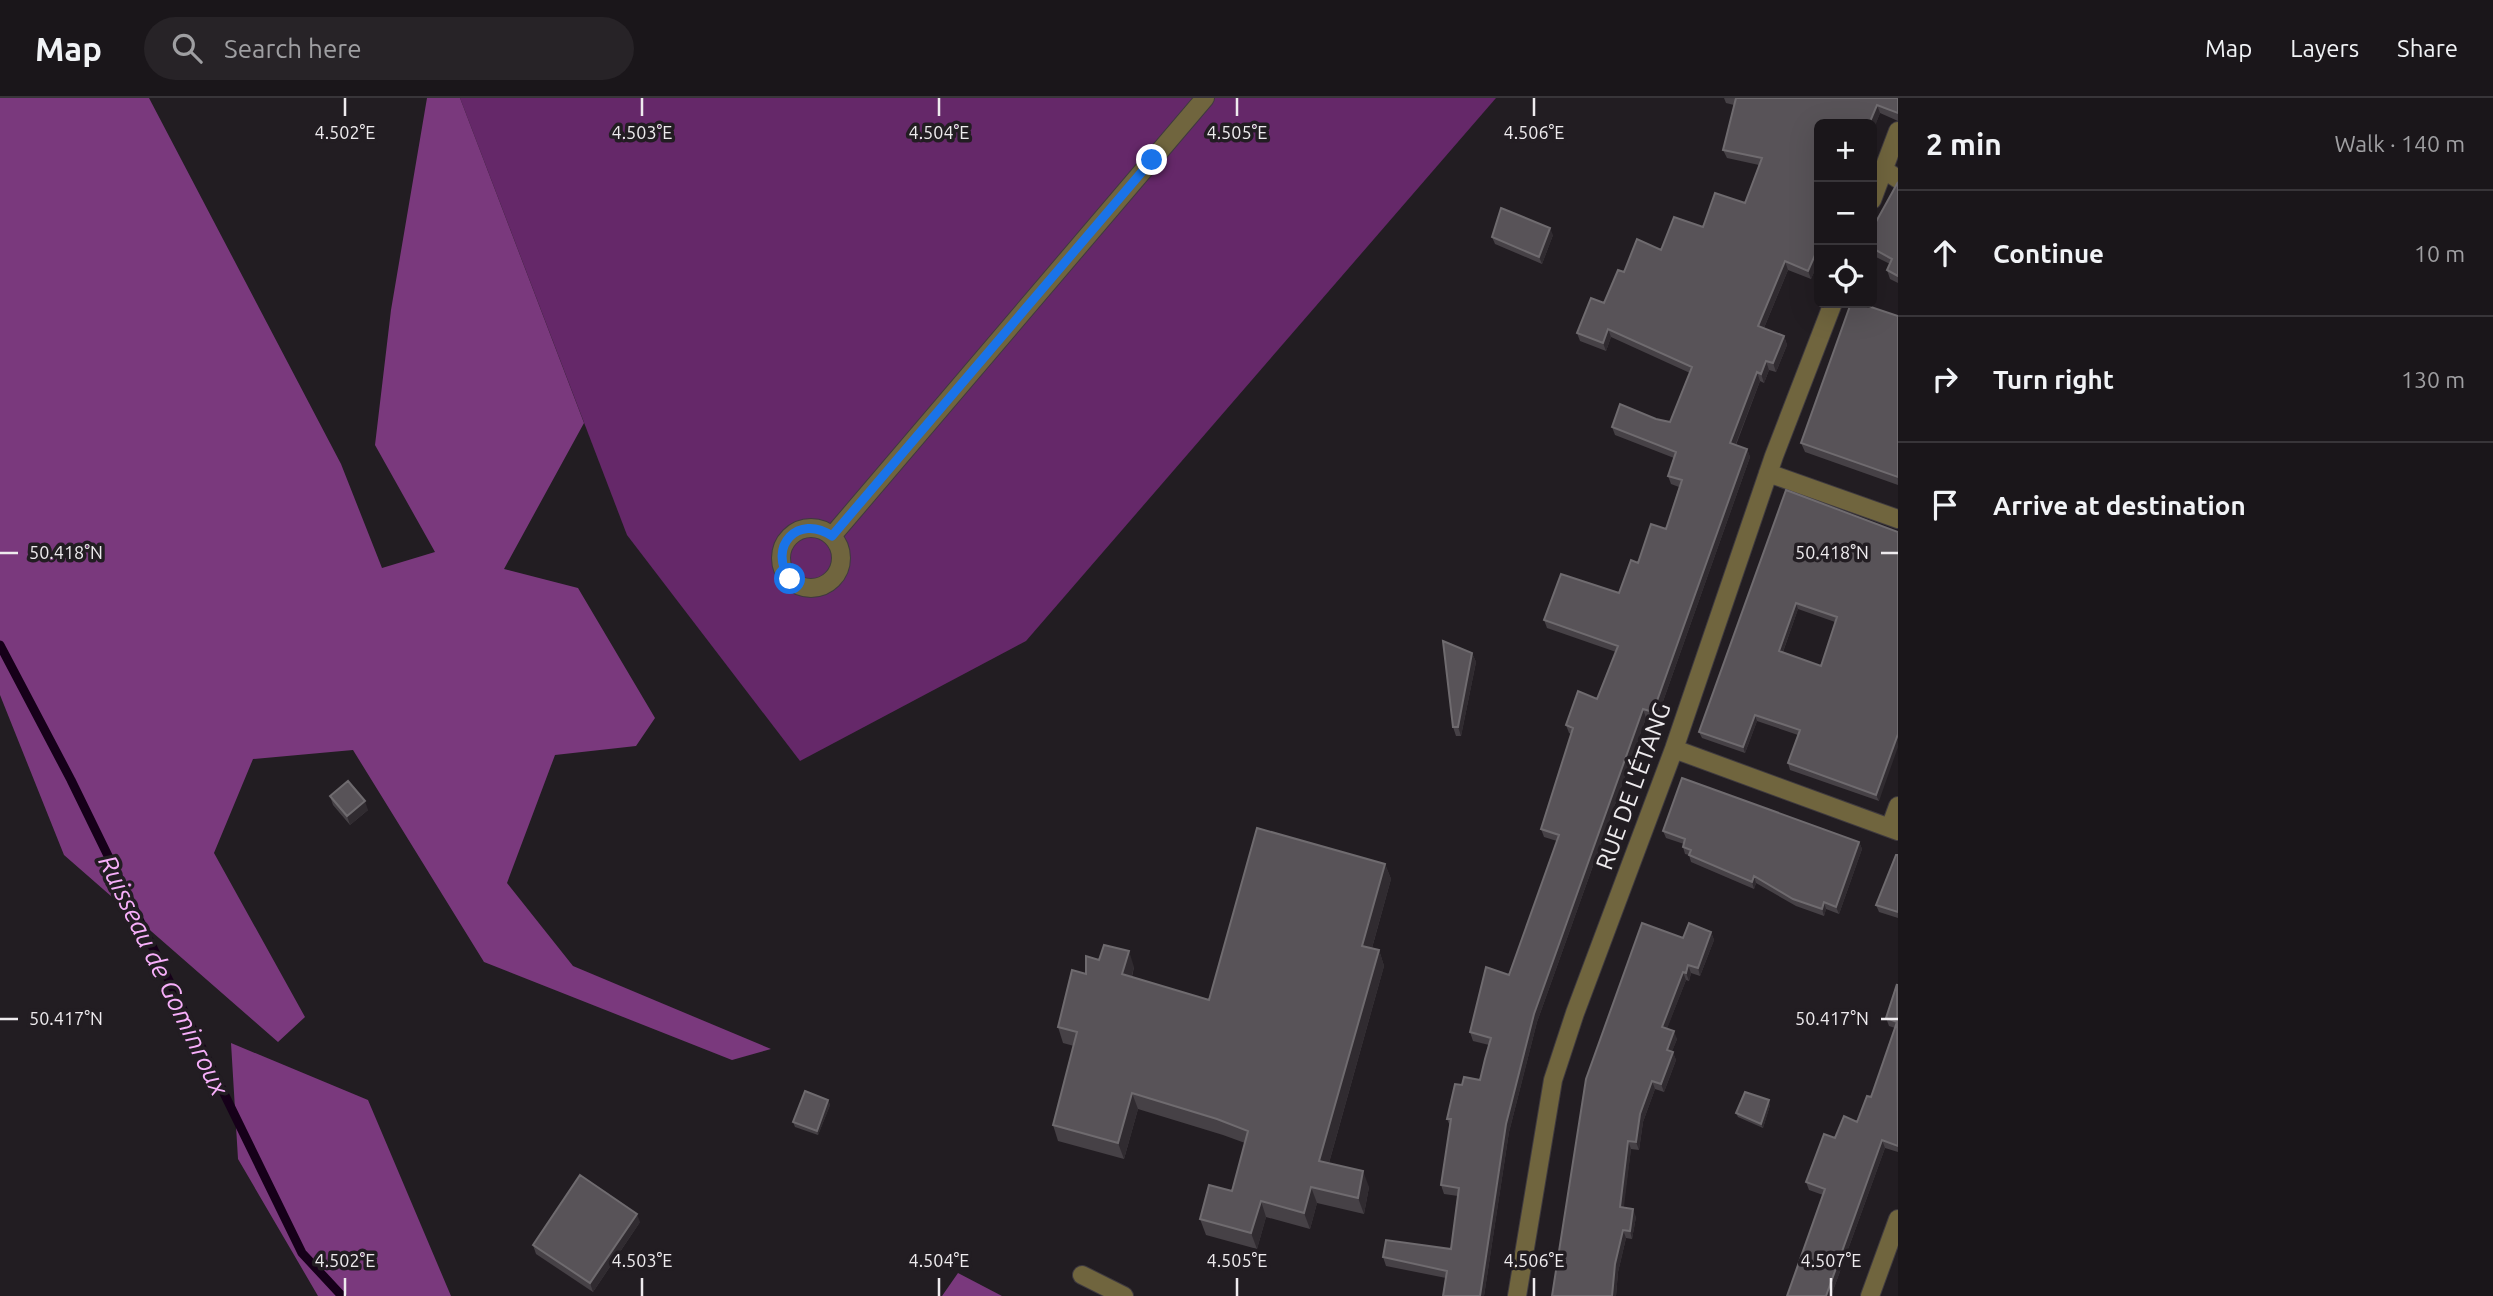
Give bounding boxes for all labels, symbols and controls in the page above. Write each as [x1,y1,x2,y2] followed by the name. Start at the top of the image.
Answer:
[144,17,634,80] search box
[168,29,206,67] icon: search
[35,30,102,67] text: Map
[224,34,362,63] text: Search here
[2205,35,2252,62] text: Map
[2290,35,2359,62] text: Layers
[2397,35,2458,62] text: Share
[1814,119,1877,308] map controls
[1814,119,1877,182] button: +
[315,122,375,142] text: 4.502°E
[612,122,672,142] text: 4.503°E
[909,122,969,142] text: 4.504°E
[1207,122,1267,142] text: 4.505°E
[1504,122,1564,142] text: 4.506°E
[1926,127,2002,161] text: 2 min
[2334,131,2465,156] text: Walk · 140 m
[1136,144,1167,175] route end
[1814,182,1877,245] button: −
[1926,234,1964,272] icon: ahead
[1993,239,2104,268] text: Continue
[2414,241,2465,266] text: 10 m
[1814,245,1877,308] button: locate
[1926,360,1964,398] icon: right
[1993,365,2114,394] text: Turn right
[2401,367,2465,392] text: 130 m
[1926,486,1964,524] icon: arrive
[1993,491,2246,520] text: Arrive at destination
[29,542,103,562] text: 50.418°N
[1795,542,1869,562] text: 50.418°N
[774,563,805,594] route start
[1589,698,1676,873] street label: RUE DE L'ÉTANG
[93,850,235,1100] water label: Ruisseau de Gominroux
[29,1008,103,1028] text: 50.417°N
[1795,1008,1869,1028] text: 50.417°N
[315,1250,375,1270] text: 4.502°E
[612,1250,672,1270] text: 4.503°E
[909,1250,969,1270] text: 4.504°E
[1207,1250,1267,1270] text: 4.505°E
[1504,1250,1564,1270] text: 4.506°E
[1801,1250,1861,1270] text: 4.507°E

